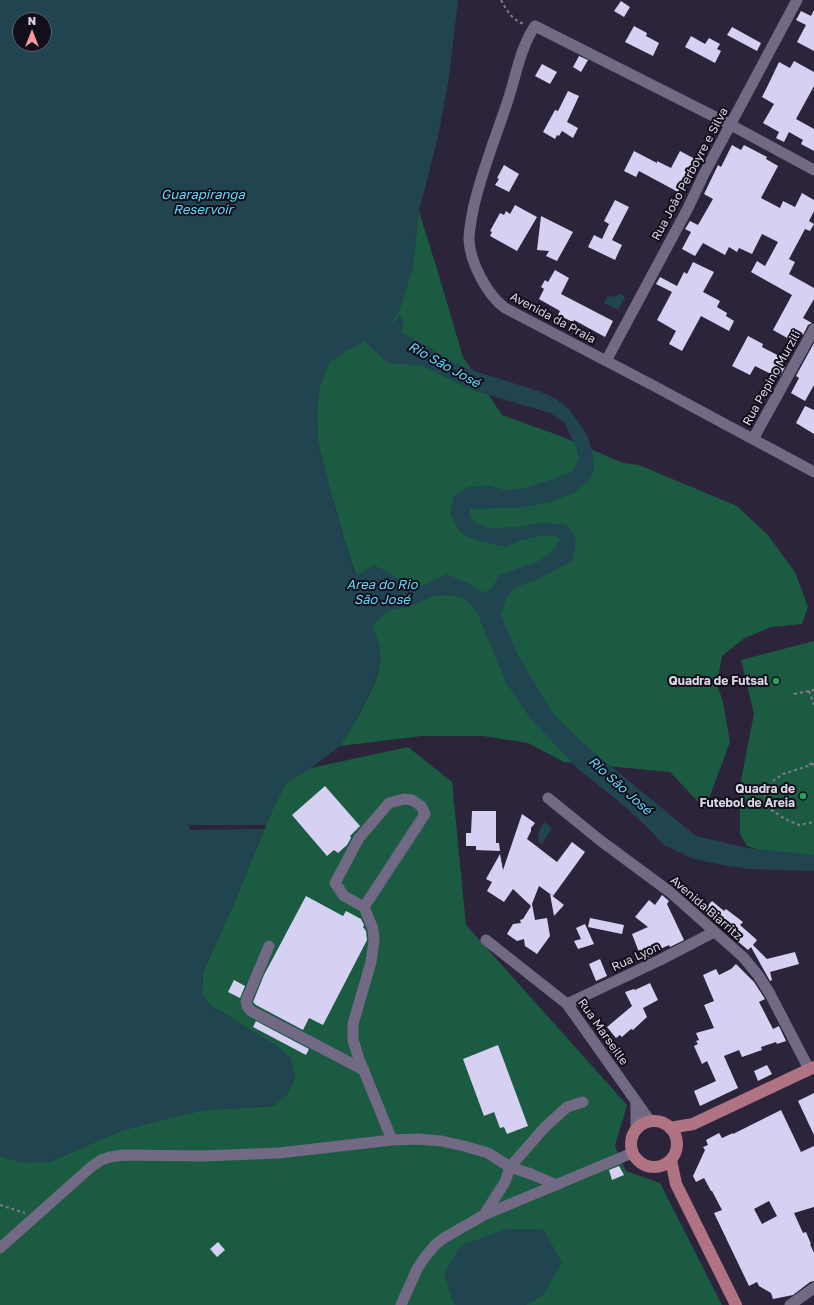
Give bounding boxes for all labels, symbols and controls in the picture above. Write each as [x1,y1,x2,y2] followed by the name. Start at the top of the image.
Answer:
[12,12,52,52] north arrow
[28,14,36,27] text: N
[649,105,731,243] street label: Rua João Perboyre e Silva
[161,187,245,218] water label: Guarapiranga Reservoir
[508,289,598,347] street label: Avenida da Praia
[740,328,804,428] street label: Rua Pepino Murzili
[405,339,483,391] water label: Rio São José
[347,577,417,608] water label: Area do Rio São José
[669,674,768,688] place label: Quadra de Futsal
[771,676,781,686] marker: Quadra de Futsal
[585,754,655,818] water label: Rio São José
[699,782,795,810] place label: Quadra de Futebol de Areia
[798,791,808,801] marker: Quadra de Futebol de Areia
[667,873,745,943] street label: Avenida Biarritz
[609,940,663,974] street label: Rua Lyon
[575,996,631,1068] street label: Rua Marseille

